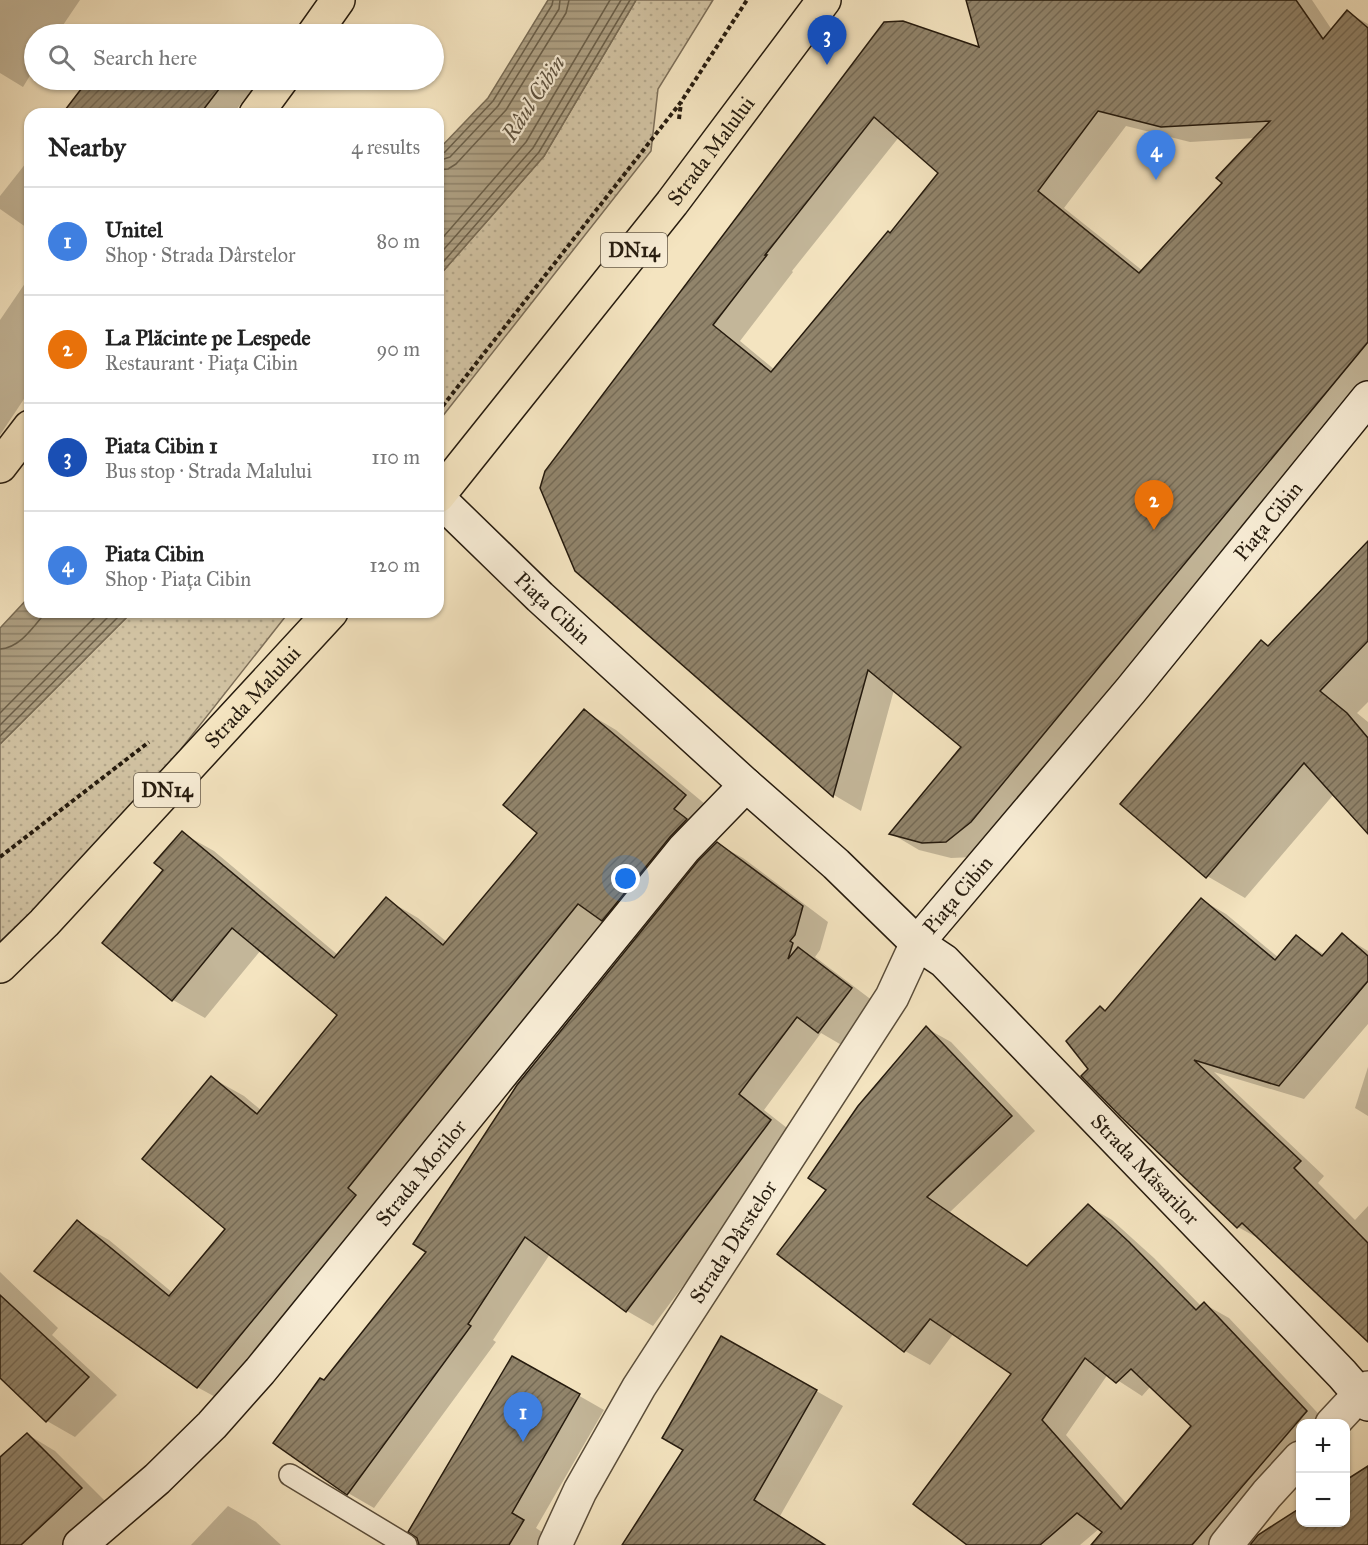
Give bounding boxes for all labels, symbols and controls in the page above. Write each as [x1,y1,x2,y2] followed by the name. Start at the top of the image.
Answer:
[808,16,846,65] pin: 3
[24,24,444,90] search box
[45,41,78,74] icon: search
[93,44,197,71] text: Search here
[495,50,571,147] water label: Râul Cibin
[662,91,760,211] street label: Strada Malului
[1136,130,1176,180] pin: 4
[48,131,126,163] text: Nearby
[351,135,420,159] text: 4 results
[105,216,163,243] text: Unitel
[64,229,71,253] text: 1
[377,229,420,253] text: 80 m
[601,233,667,267] road number: DN14
[105,243,296,267] text: Shop · Strada Dârstelor
[105,324,311,351] text: La Plăcinte pe Lespede
[63,337,72,361] text: 2
[377,337,420,361] text: 90 m
[105,351,298,375] text: Restaurant · Piața Cibin
[105,432,218,459] text: Piata Cibin 1
[64,445,72,469] text: 3
[372,445,420,469] text: 110 m
[105,459,312,483] text: Bus stop · Strada Malului
[1228,476,1308,566] street label: Piața Cibin
[1134,480,1174,530] pin: 2
[105,540,204,567] text: Piata Cibin
[62,553,73,577] text: 4
[369,553,420,577] text: 120 m
[509,566,596,650] street label: Piața Cibin
[105,567,251,591] text: Shop · Piața Cibin
[199,640,306,754] street label: Strada Malului
[134,773,200,807] road number: DN14
[917,850,998,940] street label: Piața Cibin
[611,864,640,893] your location
[1085,1108,1205,1231] street label: Strada Măsarilor
[370,1114,472,1232] street label: Strada Morilor
[684,1175,783,1308] street label: Strada Dârstelor
[504,1392,542,1442] pin: 1
[1296,1419,1350,1527] map controls
[1296,1419,1350,1473] button: +
[1296,1473,1350,1527] button: −

